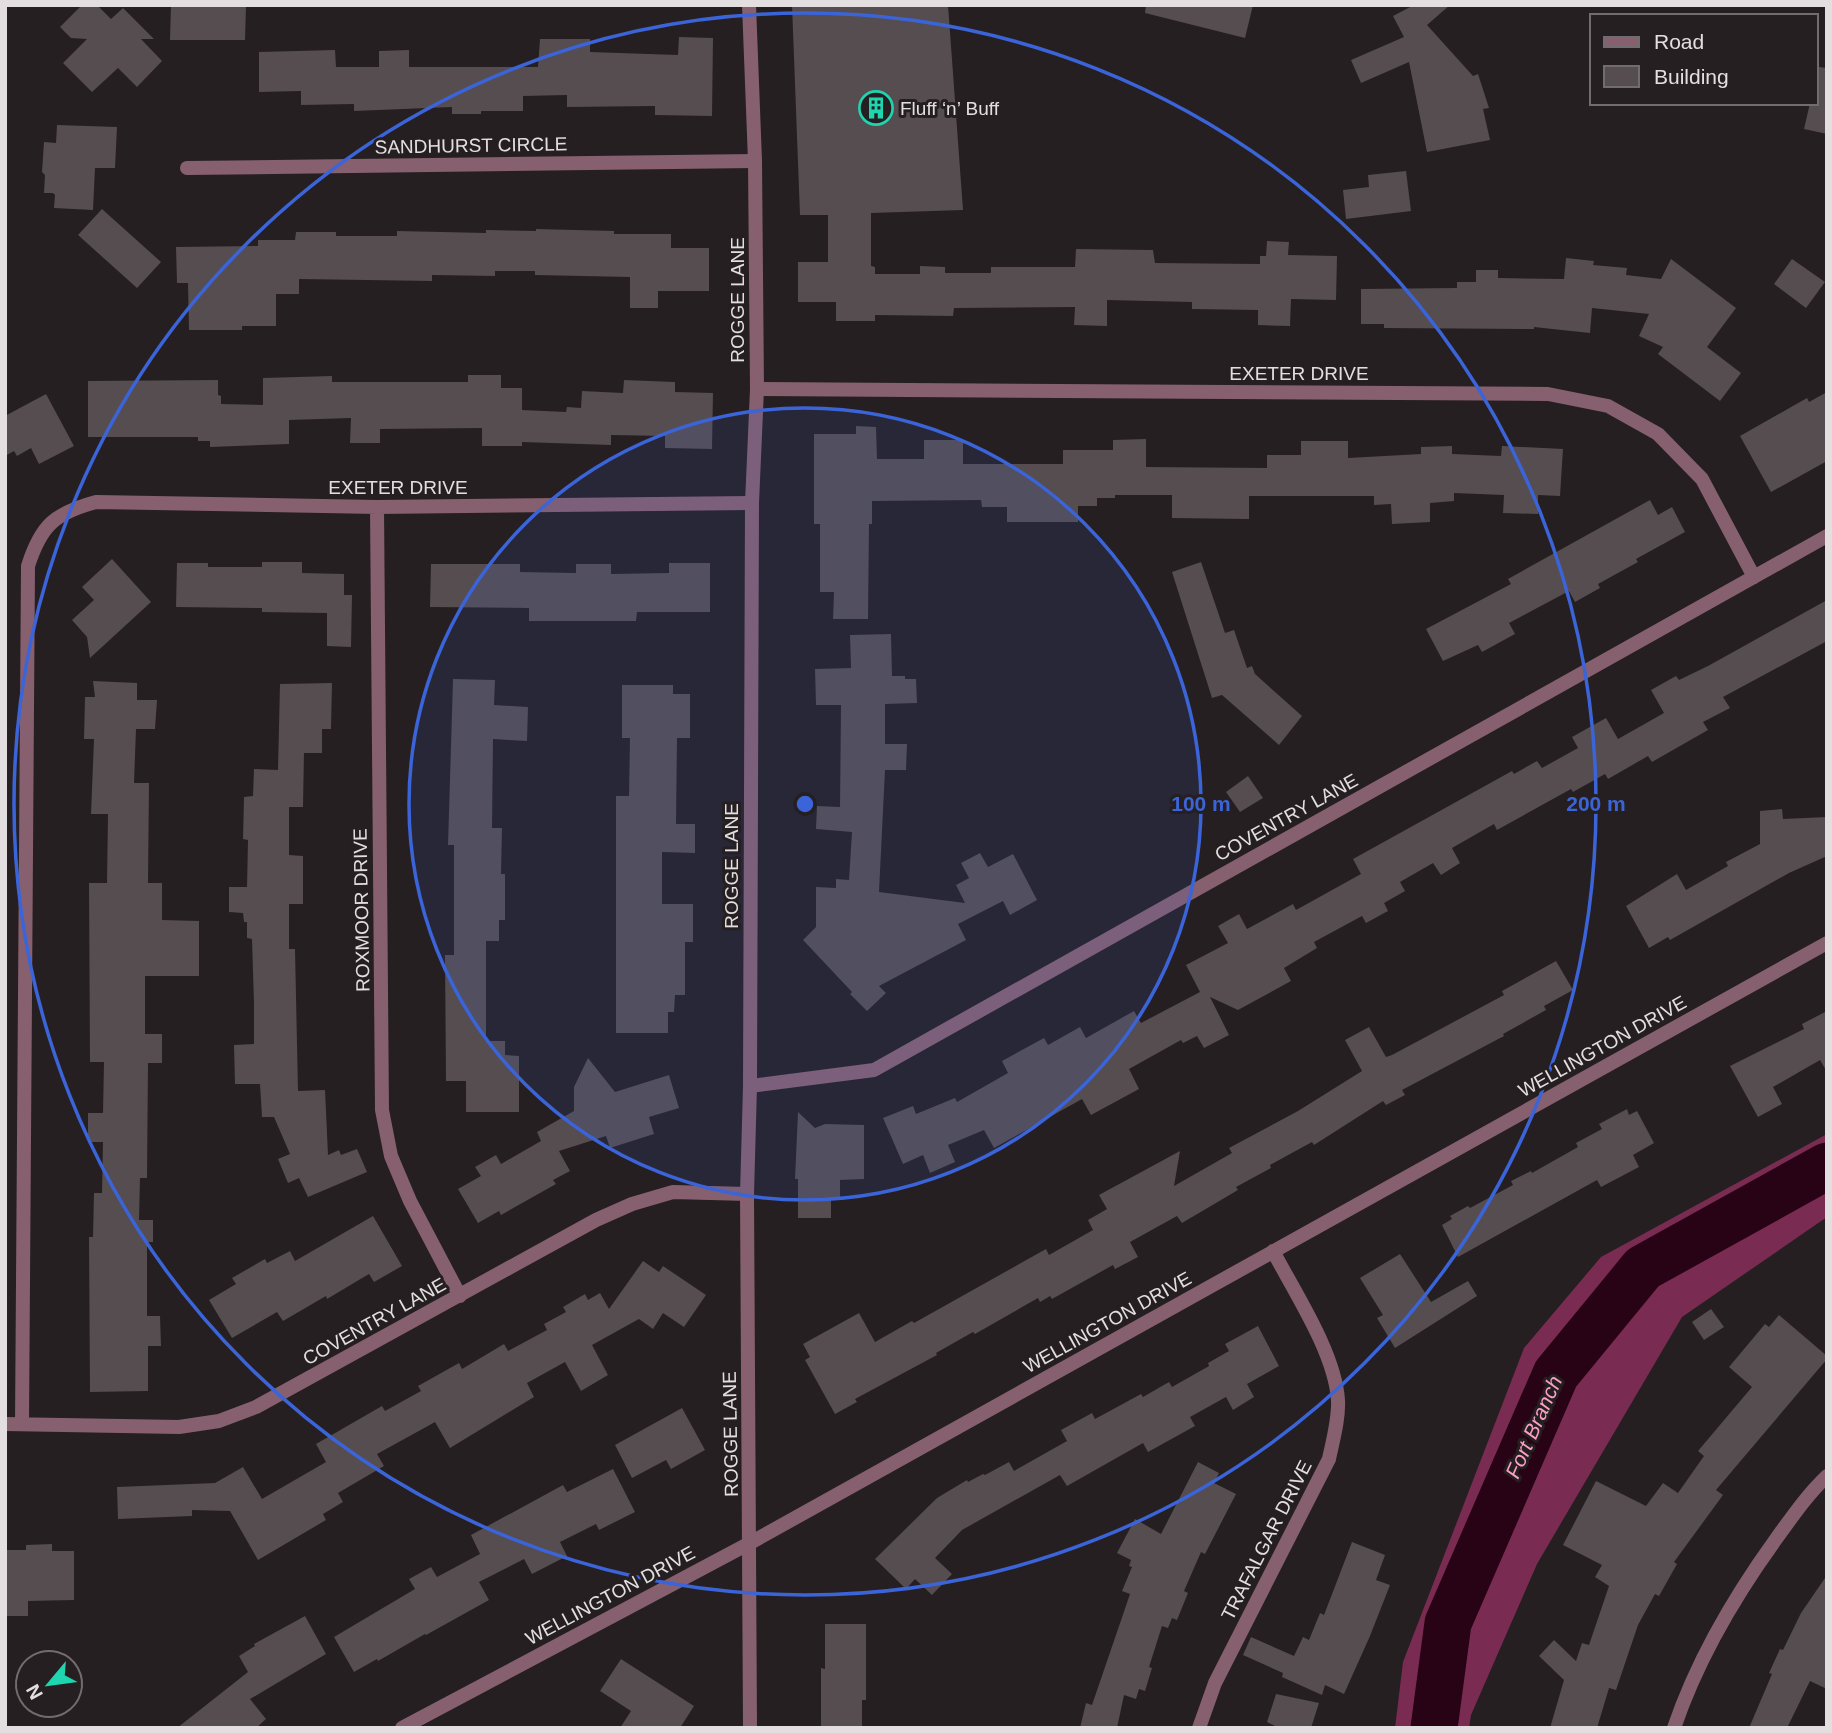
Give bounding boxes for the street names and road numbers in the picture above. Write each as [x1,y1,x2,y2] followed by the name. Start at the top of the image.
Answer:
[374,133,568,158] street label: SANDHURST CIRCLE
[727,237,748,363] street label: ROGGE LANE
[1229,363,1369,384] street label: EXETER DRIVE
[328,477,468,498] street label: EXETER DRIVE
[1211,770,1361,865] street label: COVENTRY LANE
[721,803,742,929] street label: ROGGE LANE
[350,828,373,992] street label: ROXMOOR DRIVE
[1515,992,1690,1101] street label: WELLINGTON DRIVE
[1020,1268,1195,1377] street label: WELLINGTON DRIVE
[299,1274,449,1369] street label: COVENTRY LANE
[719,1371,742,1497] street label: ROGGE LANE
[1217,1457,1316,1624] street label: TRAFALGAR DRIVE
[522,1542,698,1649] street label: WELLINGTON DRIVE

